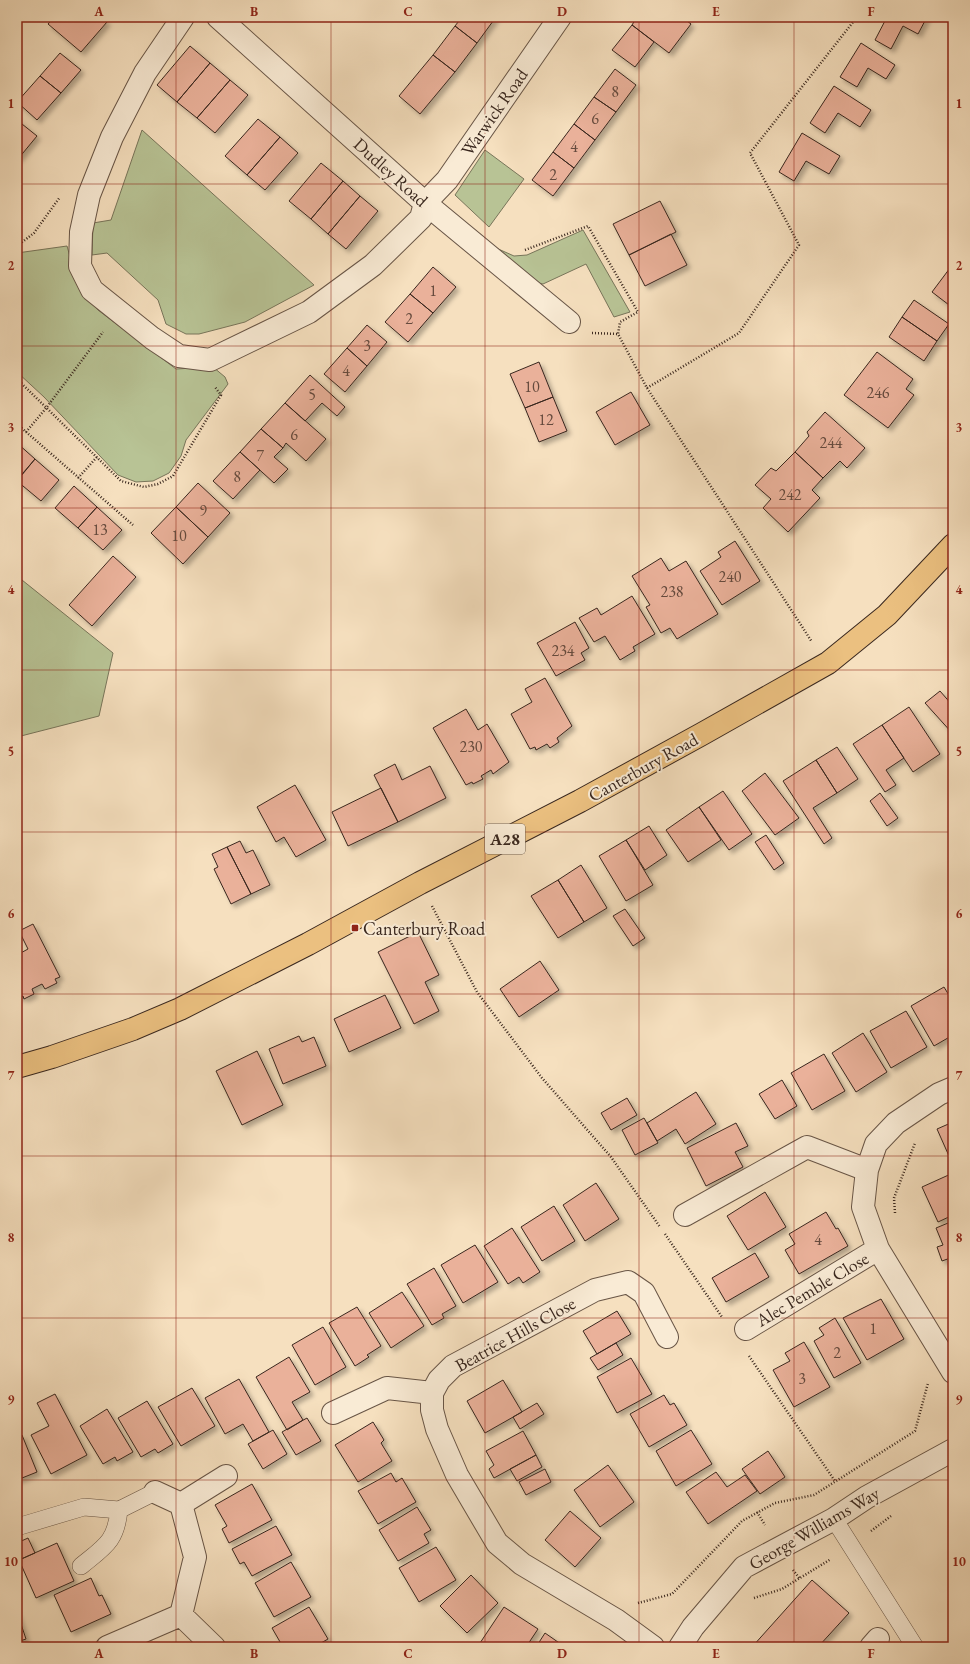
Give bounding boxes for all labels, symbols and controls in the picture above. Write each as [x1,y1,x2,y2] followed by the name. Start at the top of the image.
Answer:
[93,3,104,20] text: A
[250,3,258,20] text: B
[403,3,413,20] text: C
[557,3,567,20] text: D
[712,3,720,20] text: E
[867,3,875,20] text: F
[455,63,533,160] street label: Warwick Road
[611,81,619,102] house number: 8
[8,95,15,112] text: 1
[956,95,963,112] text: 1
[591,108,599,129] house number: 6
[349,132,434,212] street label: Dudley Road
[570,136,578,157] house number: 4
[549,164,557,185] house number: 2
[8,257,15,274] text: 2
[956,257,963,274] text: 2
[429,280,437,301] house number: 1
[405,308,413,329] house number: 2
[363,335,371,356] house number: 3
[342,360,350,381] house number: 4
[524,376,540,397] house number: 10
[866,382,890,403] house number: 246
[308,384,316,405] house number: 5
[538,409,554,430] house number: 12
[8,419,15,436] text: 3
[956,419,963,436] text: 3
[290,424,298,445] house number: 6
[819,432,843,453] house number: 244
[256,445,264,466] house number: 7
[233,466,241,487] house number: 8
[778,484,802,505] house number: 242
[199,500,207,521] house number: 9
[92,519,108,540] house number: 13
[171,525,187,546] house number: 10
[718,566,742,587] house number: 240
[8,581,15,598] text: 4
[660,581,684,602] house number: 238
[956,581,963,598] text: 4
[551,640,575,661] house number: 234
[584,727,703,807] street label: Canterbury Road
[459,736,483,757] house number: 230
[8,743,14,760] text: 5
[956,743,962,760] text: 5
[485,824,525,854] road number: A28
[8,905,15,922] text: 6
[956,905,963,922] text: 6
[363,917,486,940] place label: Canterbury Road
[350,923,360,933] marker: Canterbury Road
[8,1067,15,1084] text: 7
[956,1067,963,1084] text: 7
[8,1229,15,1246] text: 8
[814,1229,822,1250] house number: 4
[956,1229,963,1246] text: 8
[751,1246,873,1332] street label: Alec Pemble Close
[451,1291,579,1377] street label: Beatrice Hills Close
[869,1318,877,1339] house number: 1
[833,1342,841,1363] house number: 2
[798,1368,806,1389] house number: 3
[8,1391,15,1408] text: 9
[956,1391,963,1408] text: 9
[745,1481,884,1575] street label: George Williams Way
[4,1553,18,1570] text: 10
[952,1553,966,1570] text: 10
[93,1645,104,1662] text: A
[250,1645,258,1662] text: B
[403,1645,413,1662] text: C
[557,1645,567,1662] text: D
[712,1645,720,1662] text: E
[867,1645,875,1662] text: F

